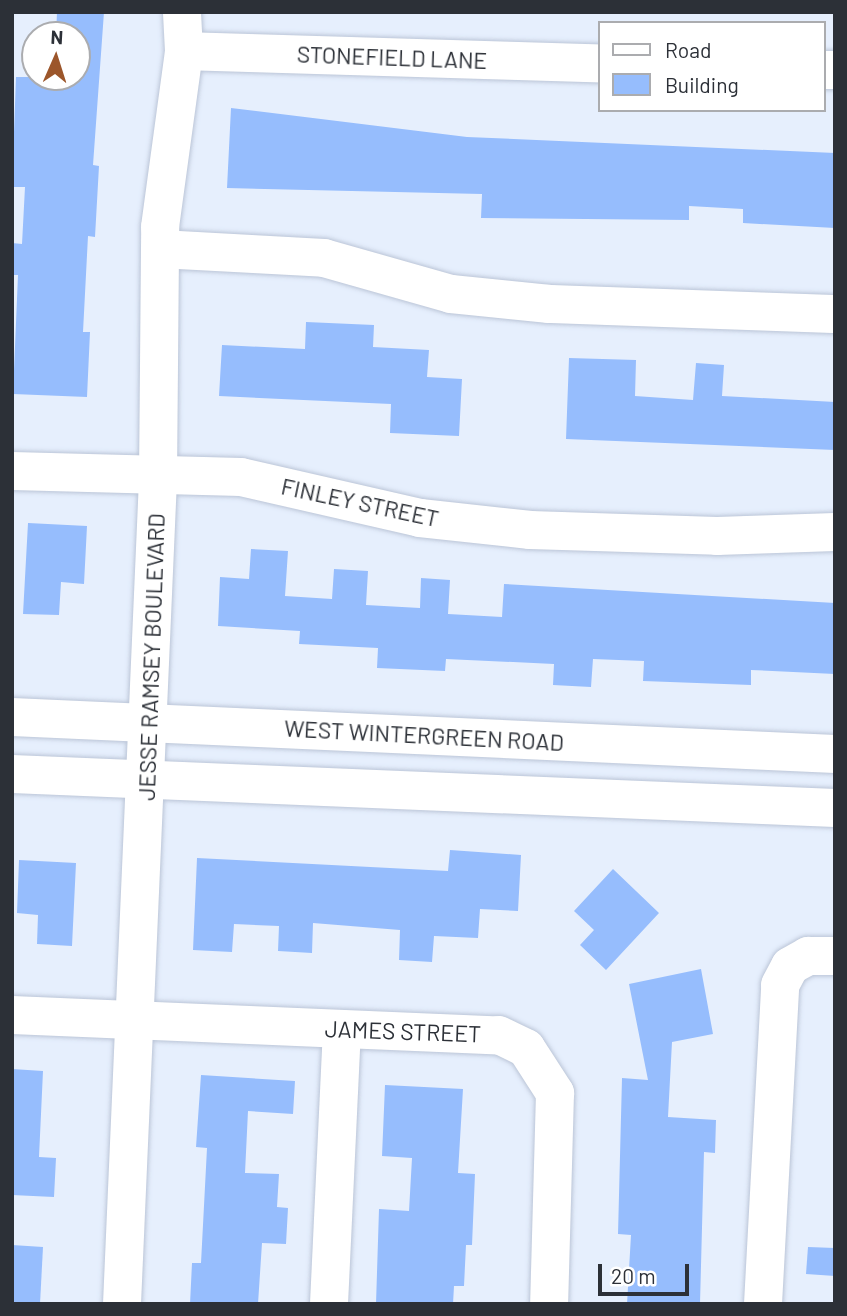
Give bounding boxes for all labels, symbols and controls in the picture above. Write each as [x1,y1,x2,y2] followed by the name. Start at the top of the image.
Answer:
[21,21,91,91] north arrow
[598,21,826,112] legend
[50,25,64,48] text: N
[665,37,711,62] text: Road
[296,40,488,74] street label: STONEFIELD LANE
[665,72,739,97] text: Building
[279,472,441,532] street label: FINLEY STREET
[132,513,170,801] street label: JESSE RAMSEY BOULEVARD
[284,714,564,756] street label: WEST WINTERGREEN ROAD
[324,1014,482,1048] street label: JAMES STREET
[602,1250,693,1294] scale bar
[611,1263,656,1288] text: 20 m

